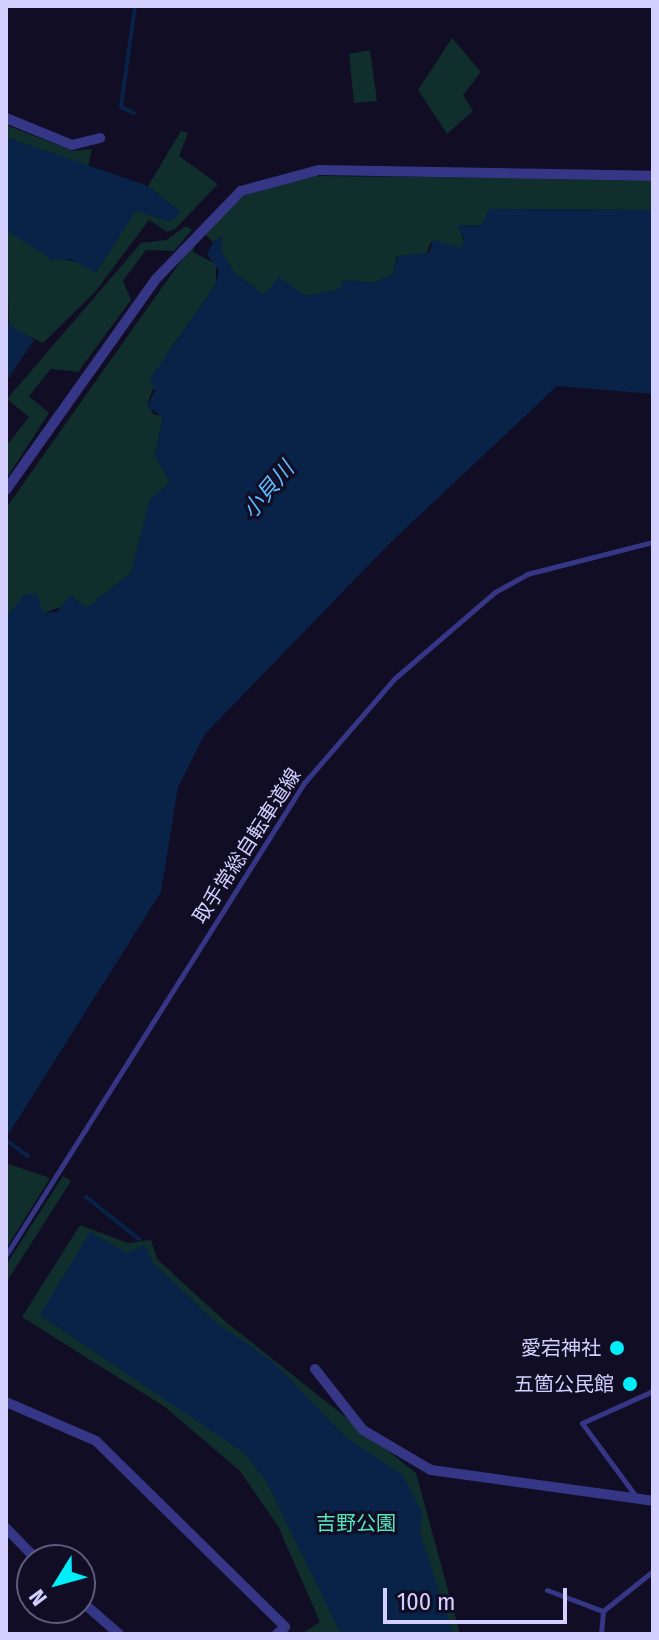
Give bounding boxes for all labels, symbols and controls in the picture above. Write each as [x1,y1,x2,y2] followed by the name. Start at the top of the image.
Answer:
[237,456,299,524] water label: 小貝川
[188,764,306,928] street label: 取手常総自転車道線
[521,1336,601,1360] place label: 愛宕神社
[608,1339,626,1357] marker: 愛宕神社
[514,1372,614,1396] place label: 五箇公民館
[621,1375,639,1393] marker: 五箇公民館
[316,1511,396,1535] park label: 吉野公園
[16,1544,96,1624] north arrow
[387,1572,571,1622] scale bar
[23,1584,53,1611] text: N
[397,1588,455,1616] text: 100 m

